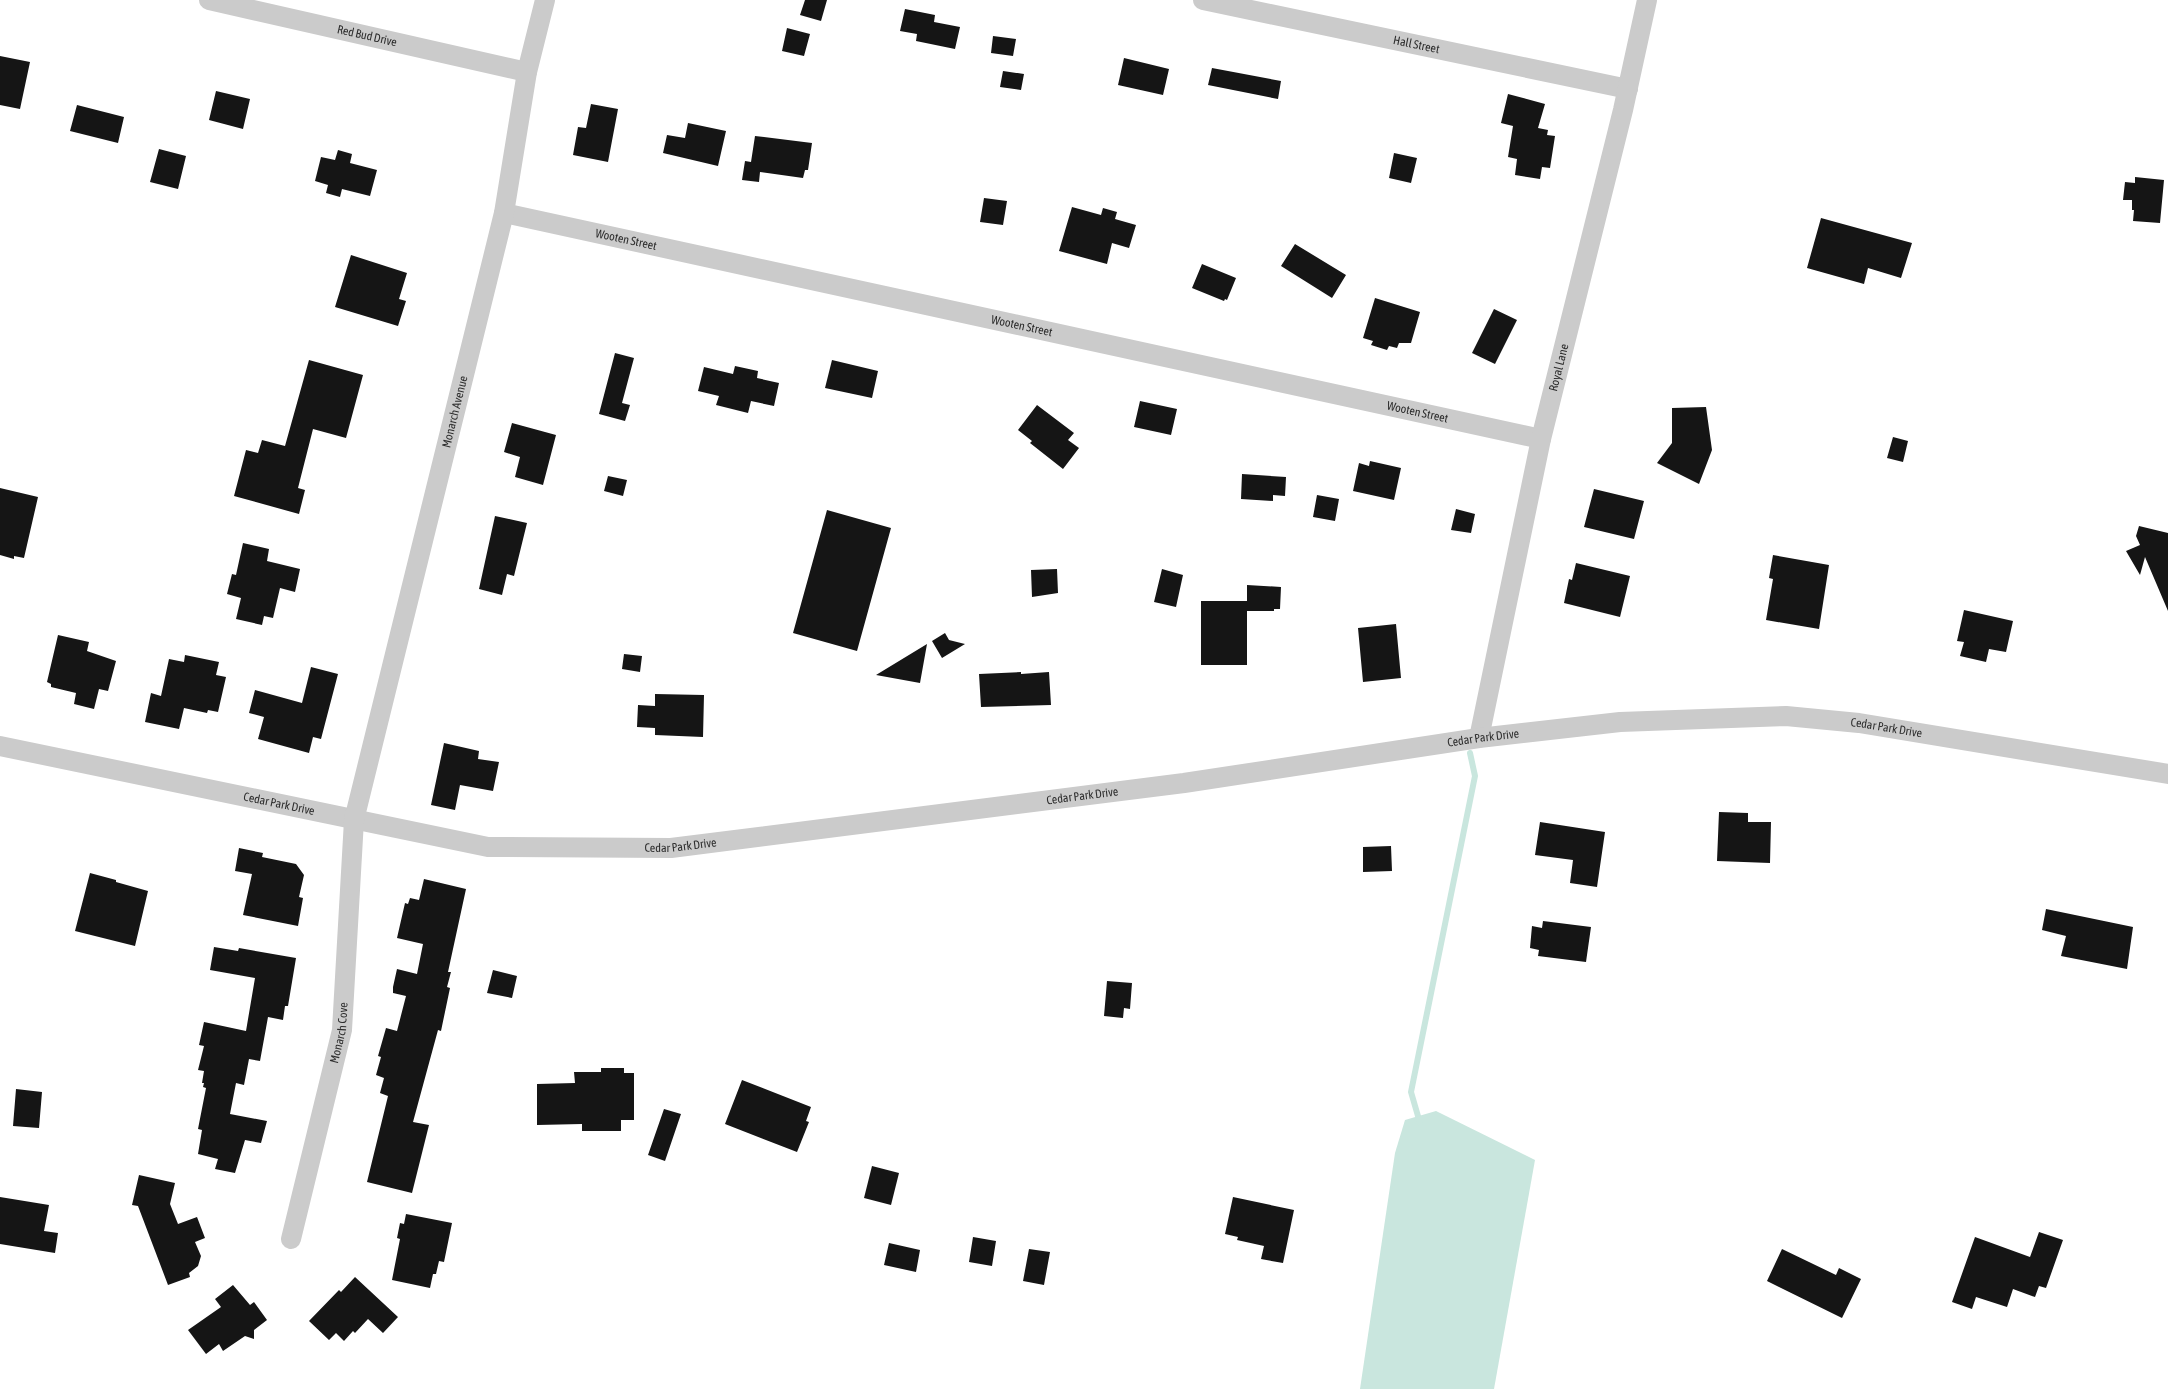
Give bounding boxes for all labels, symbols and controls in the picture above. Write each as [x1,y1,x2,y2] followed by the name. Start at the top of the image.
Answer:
[336,22,398,49] street label: Red Bud Drive
[1392,33,1441,56] street label: Hall Street
[594,226,659,253] street label: Wooten Street
[990,312,1054,339] street label: Wooten Street
[1546,342,1571,393] street label: Royal Lane
[439,374,471,449] street label: Monarch Avenue
[1386,399,1450,426] street label: Wooten Street
[1850,715,1923,740] street label: Cedar Park Drive
[1446,726,1520,750] street label: Cedar Park Drive
[1046,784,1119,807] street label: Cedar Park Drive
[242,790,316,818] street label: Cedar Park Drive
[644,835,717,855] street label: Cedar Park Drive
[327,1002,351,1065] street label: Monarch Cove

